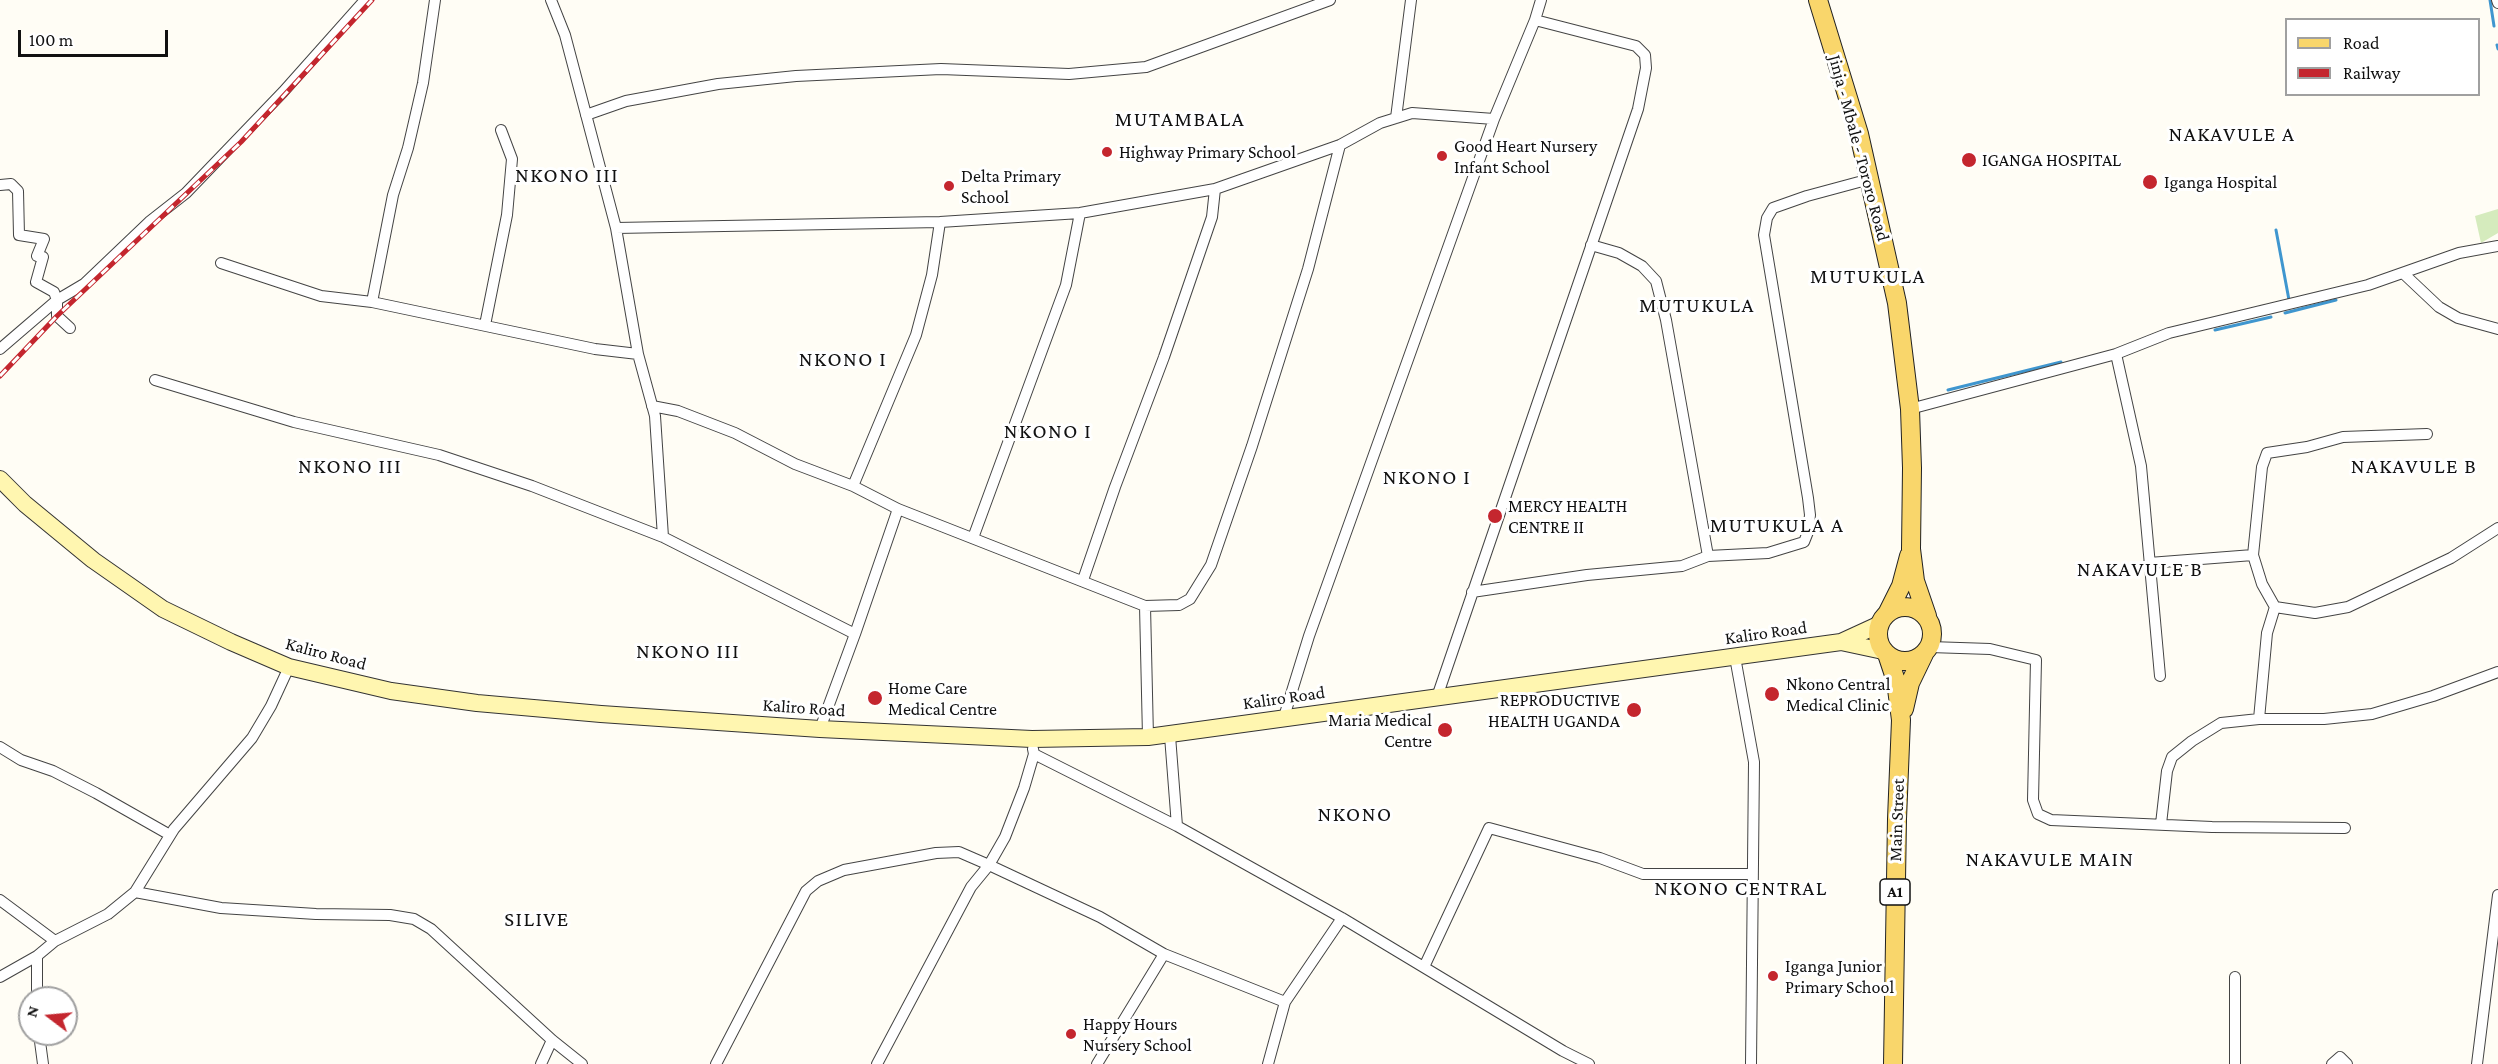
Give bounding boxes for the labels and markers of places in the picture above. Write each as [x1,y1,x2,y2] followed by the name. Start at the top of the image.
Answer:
[1454,135,1597,178] place label: Good Heart Nursery Infant School
[1119,141,1296,163] place label: Highway Primary School
[1100,145,1114,159] marker: Highway Primary School
[1435,149,1449,163] marker: Good Heart Nursery Infant School
[1982,149,2121,171] place label: IGANGA HOSPITAL
[1960,151,1978,169] marker: IGANGA HOSPITAL
[961,165,1061,207] place label: Delta Primary School
[2164,171,2277,193] place label: Iganga Hospital
[2141,173,2159,191] marker: Iganga Hospital
[942,179,956,193] marker: Delta Primary School
[1508,495,1627,538] place label: MERCY HEALTH CENTRE II
[1486,507,1504,525] marker: MERCY HEALTH CENTRE II
[1786,673,1890,716] place label: Nkono Central Medical Clinic
[888,677,997,720] place label: Home Care Medical Centre
[1763,685,1781,703] marker: Nkono Central Medical Clinic
[866,689,884,707] marker: Home Care Medical Centre
[1488,689,1620,732] place label: REPRODUCTIVE HEALTH UGANDA
[1625,701,1643,719] marker: REPRODUCTIVE HEALTH UGANDA
[1328,709,1432,752] place label: Maria Medical Centre
[1436,721,1454,739] marker: Maria Medical Centre
[1785,955,1894,998] place label: Iganga Junior Primary School
[1766,969,1780,983] marker: Iganga Junior Primary School
[1083,1013,1192,1056] place label: Happy Hours Nursery School
[1064,1027,1078,1041] marker: Happy Hours Nursery School

